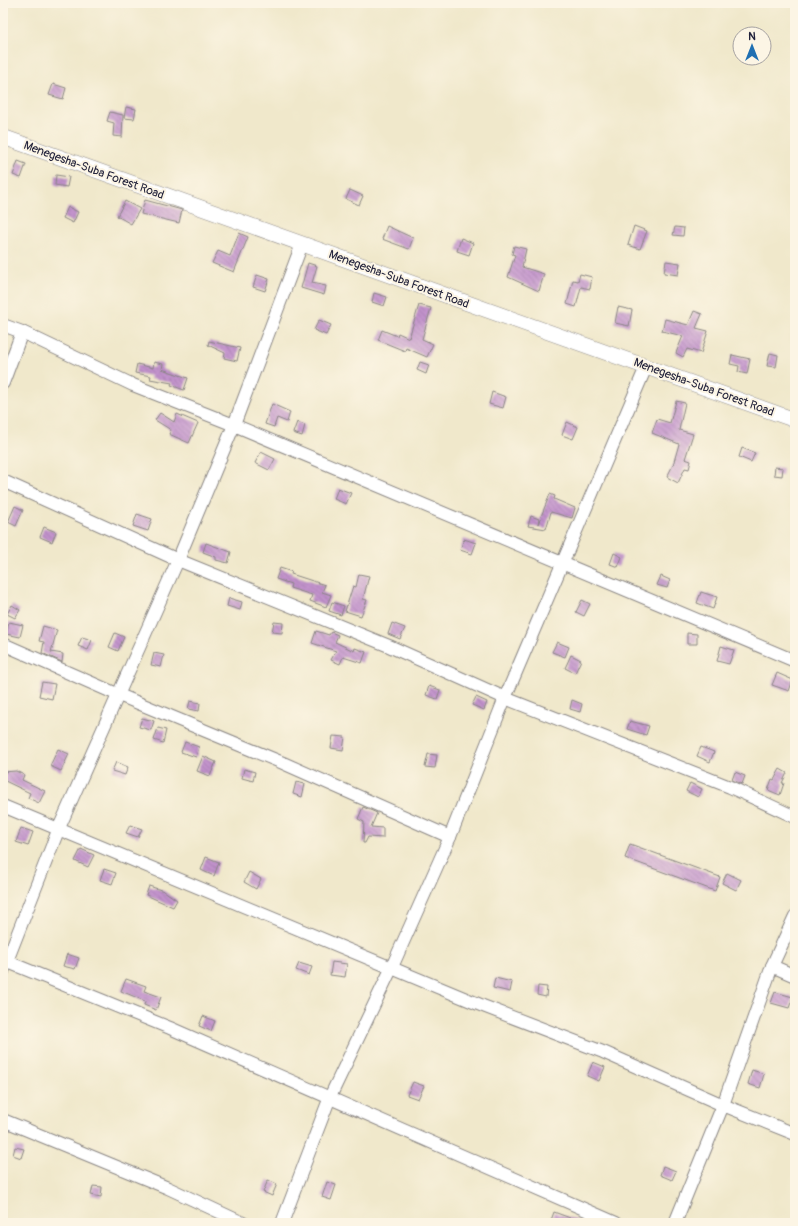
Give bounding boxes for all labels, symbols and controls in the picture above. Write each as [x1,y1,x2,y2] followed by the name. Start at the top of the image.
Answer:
[732,26,772,66] north arrow
[748,30,756,43] text: N
[22,138,166,203] street label: Menegesha-Suba Forest Road
[327,247,471,312] street label: Menegesha-Suba Forest Road
[632,355,776,420] street label: Menegesha-Suba Forest Road

